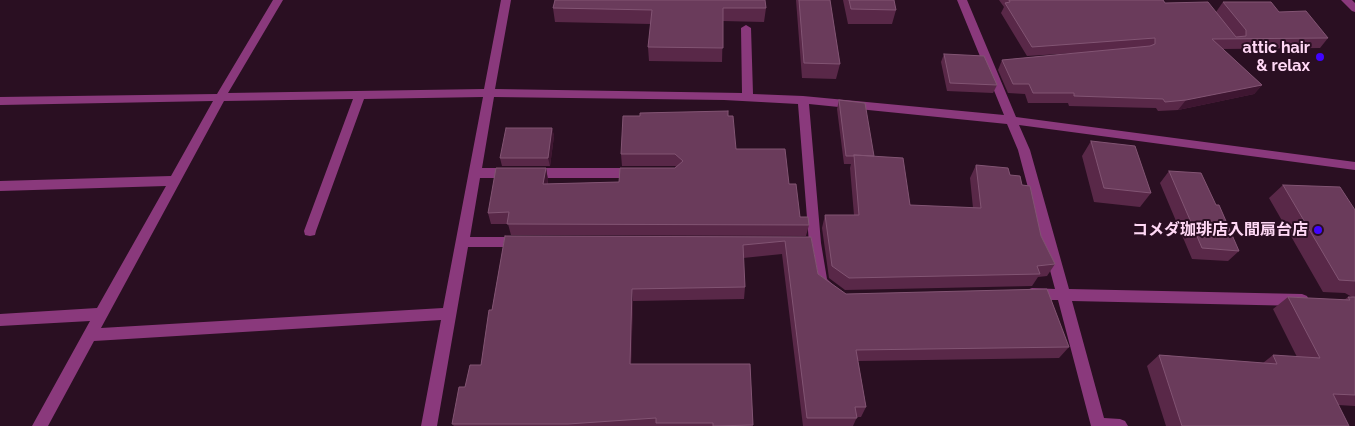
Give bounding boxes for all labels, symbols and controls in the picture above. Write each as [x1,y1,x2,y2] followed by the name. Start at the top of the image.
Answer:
[1243,38,1310,76] place label: attic hair & relax
[1314,51,1326,63] marker: attic hair & relax
[1132,220,1308,240] place label: コメダ珈琲店入間扇台店
[1312,224,1324,236] marker: コメダ珈琲店入間扇台店

